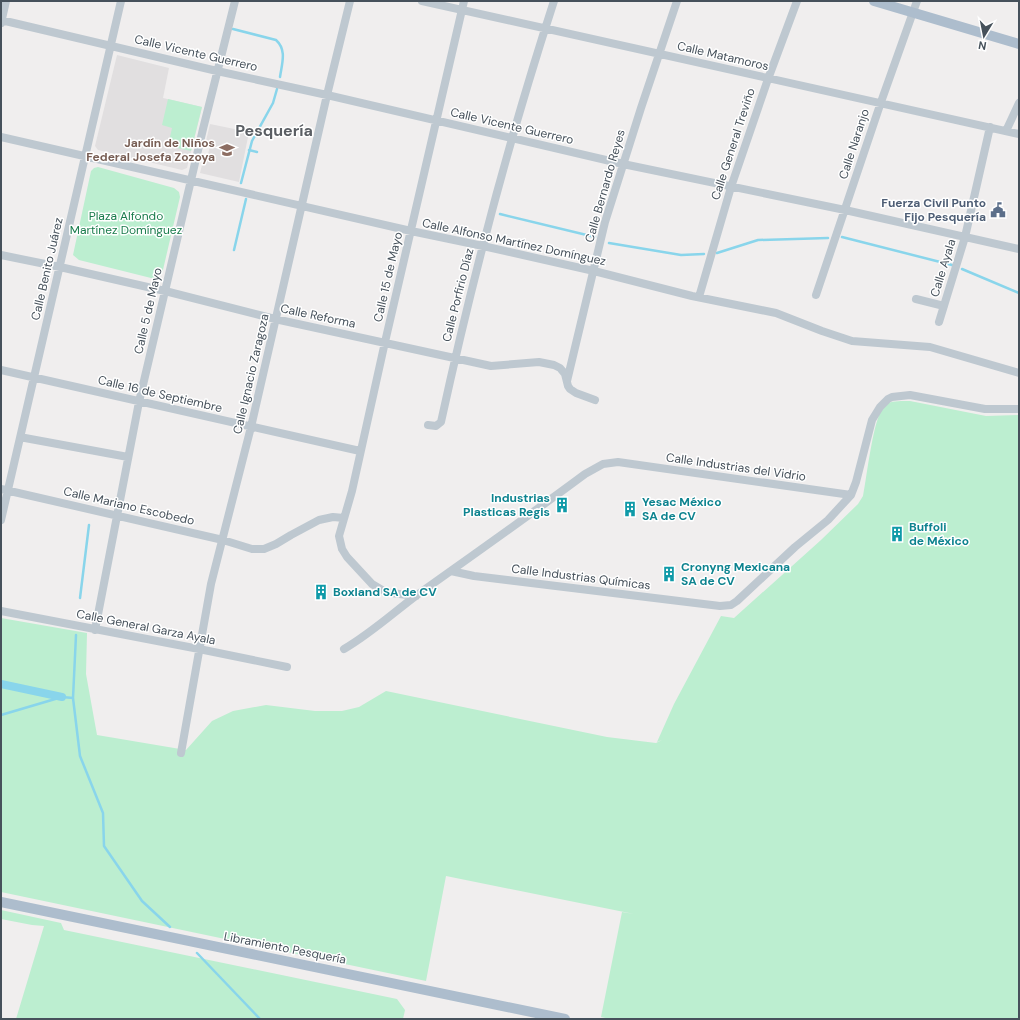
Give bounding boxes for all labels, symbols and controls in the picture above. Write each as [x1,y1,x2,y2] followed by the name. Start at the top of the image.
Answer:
[964,16,1004,56] north arrow
[133,31,259,75] street label: Calle Vicente Guerrero
[676,38,770,74] street label: Calle Matamoros
[977,38,987,53] text: N
[707,86,759,202] street label: Calle General Treviño
[449,104,575,148] street label: Calle Vicente Guerrero
[835,107,873,181] street label: Calle Naranjo
[235,120,313,141] district label: Pesquería
[581,128,629,244] street label: Calle Bernardo Reyes
[86,135,215,165] place label: Jardín de Niños Federal Josefa Zozoya
[218,141,236,159] school or university icon: Jardín de Niños Federal Josefa Zozoya
[881,195,986,225] place label: Fuerza Civil Punto Fijo Pesquería
[989,201,1007,219] public building icon: Fuerza Civil Punto Fijo Pesquería
[70,208,182,238] park label: Plaza Alfondo Martínez Domínguez
[421,215,607,269] street label: Calle Alfonso Martínez Domínguez
[27,216,67,322] street label: Calle Benito Juárez
[370,230,406,324] street label: Calle 15 de Mayo
[927,237,959,299] street label: Calle Ayala
[439,246,477,344] street label: Calle Porfirio Díaz
[130,266,166,356] street label: Calle 5 de Mayo
[279,300,357,332] street label: Calle Reforma
[229,312,273,436] street label: Calle Ignacio Zaragoza
[96,372,224,416] street label: Calle 16 de Septiembre
[665,449,807,485] street label: Calle Industrias del Vidrio
[62,483,196,529] street label: Calle Mariano Escobedo
[463,490,550,520] place label: Industrias Plasticas Regis
[642,494,721,524] place label: Yesac México SA de CV
[553,496,571,514] building icon: Industrias Plasticas Regis
[621,500,639,518] building icon: Yesac México SA de CV
[909,519,969,549] place label: Buffoli de México
[888,525,906,543] building icon: Buffoli de México
[681,559,790,589] place label: Cronyng Mexicana SA de CV
[511,561,651,593] street label: Calle Industrias Químicas
[660,565,678,583] building icon: Cronyng Mexicana SA de CV
[312,583,330,601] building icon: Boxland SA de CV
[333,584,437,600] place label: Boxland SA de CV
[75,606,217,648] street label: Calle General Garza Ayala
[223,928,347,968] street label: Libramiento Pesquería

